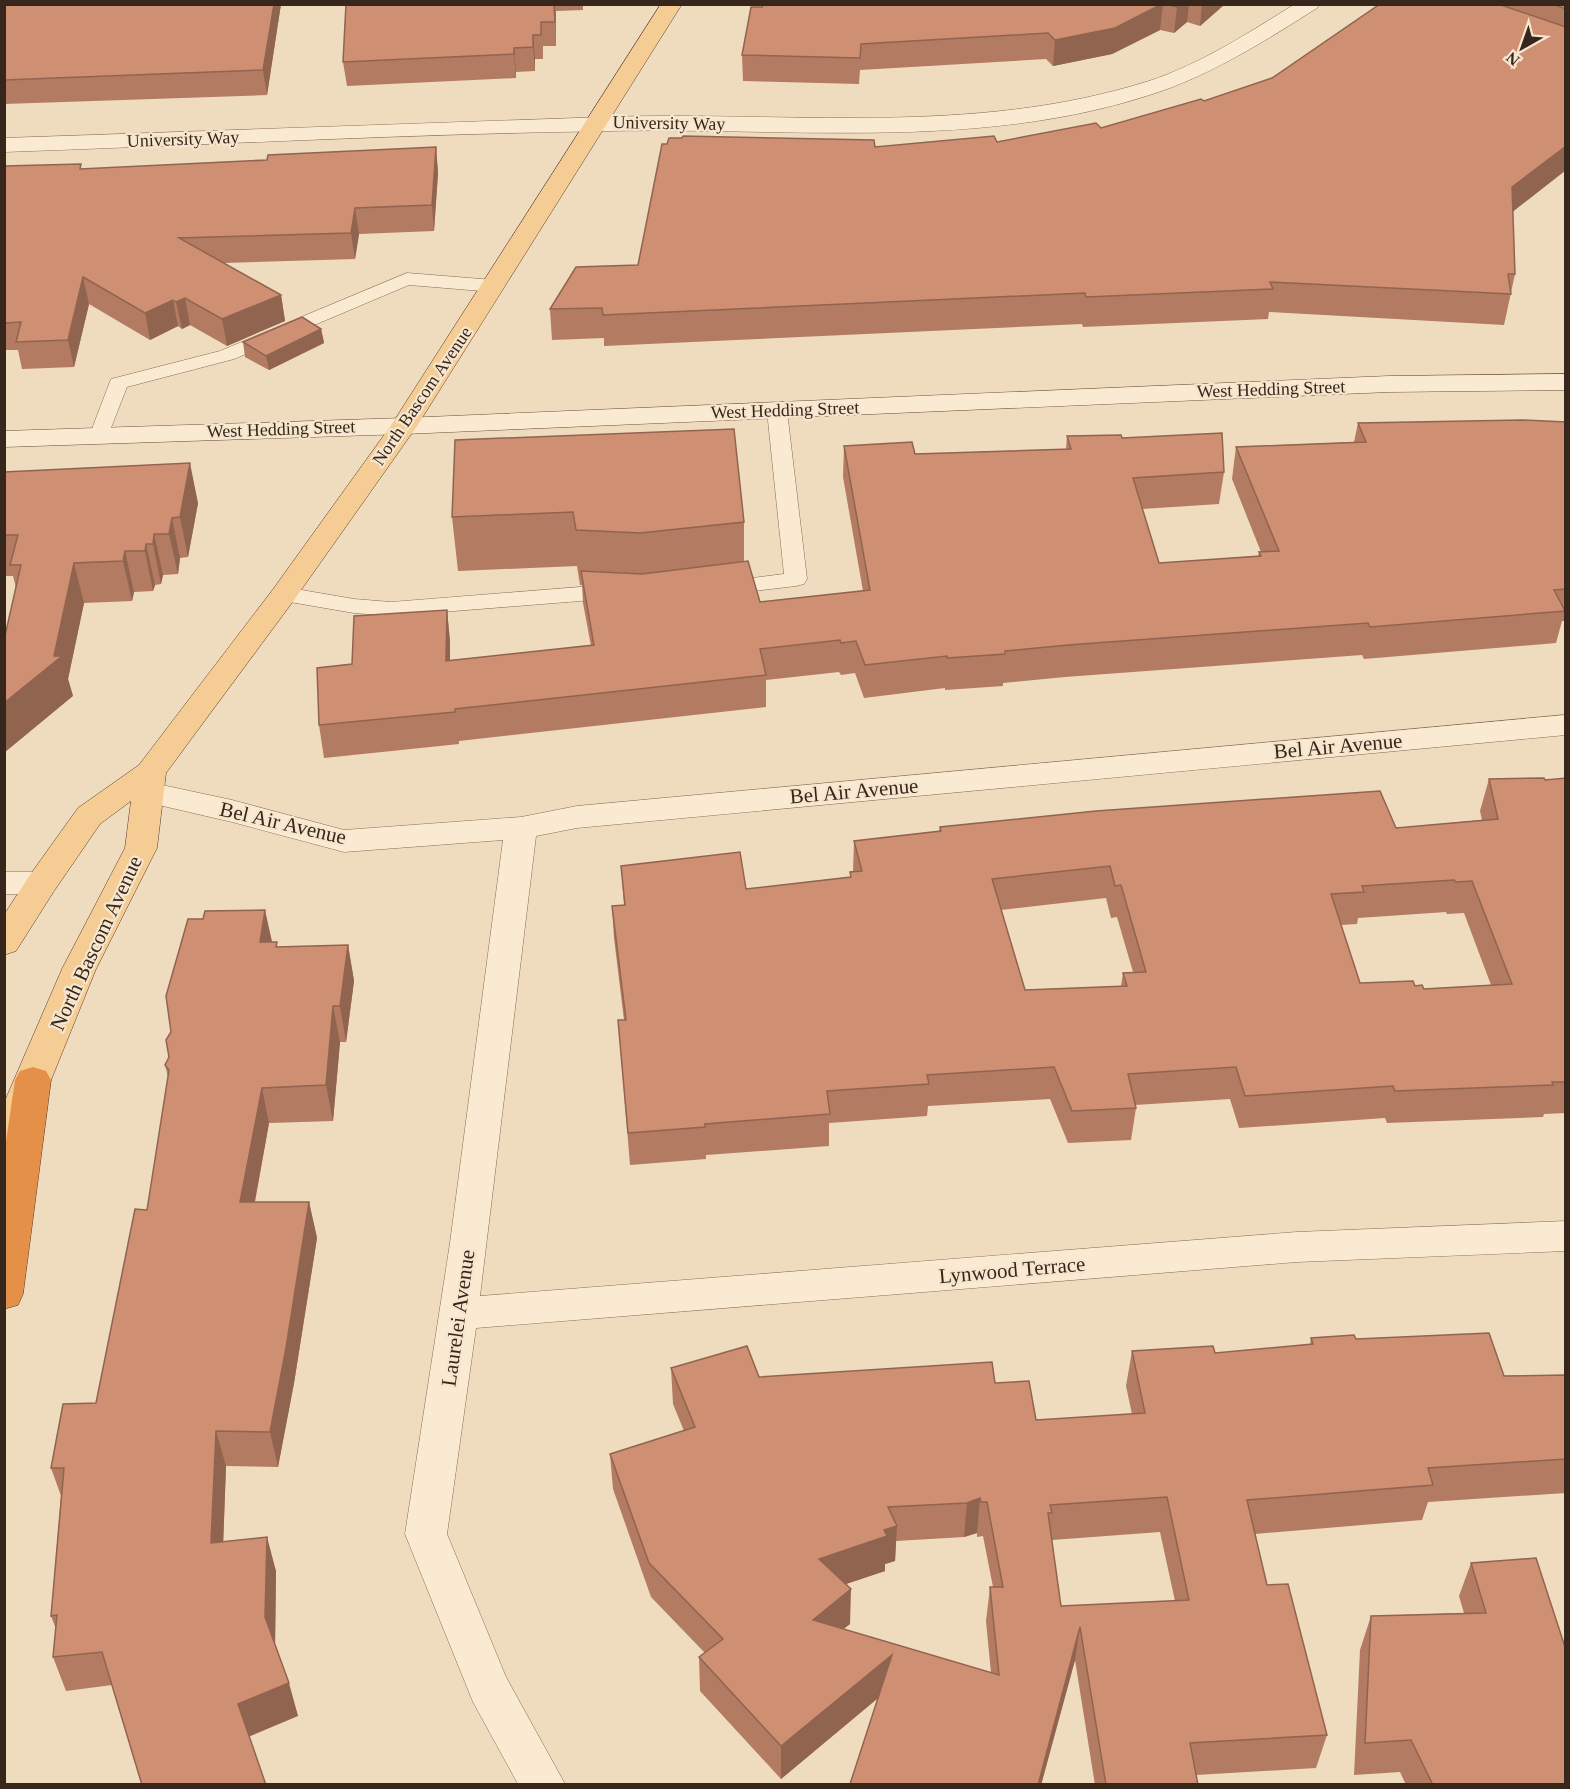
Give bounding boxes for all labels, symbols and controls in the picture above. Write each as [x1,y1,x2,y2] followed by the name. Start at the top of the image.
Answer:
[1492,18,1552,78] north arrow
[1502,49,1523,69] text: N
[612,112,726,134] street label: University Way
[126,127,240,151] street label: University Way
[368,323,476,469] street label: North Bascom Avenue
[1196,376,1346,402] street label: West Hedding Street
[710,397,860,423] street label: West Hedding Street
[206,416,356,442] street label: West Hedding Street
[1273,728,1403,764] street label: Bel Air Avenue
[789,773,919,809] street label: Bel Air Avenue
[217,797,349,849] street label: Bel Air Avenue
[45,852,147,1034] street label: North Bascom Avenue
[437,1248,479,1388] street label: Laurelei Avenue
[938,1252,1086,1288] street label: Lynwood Terrace

